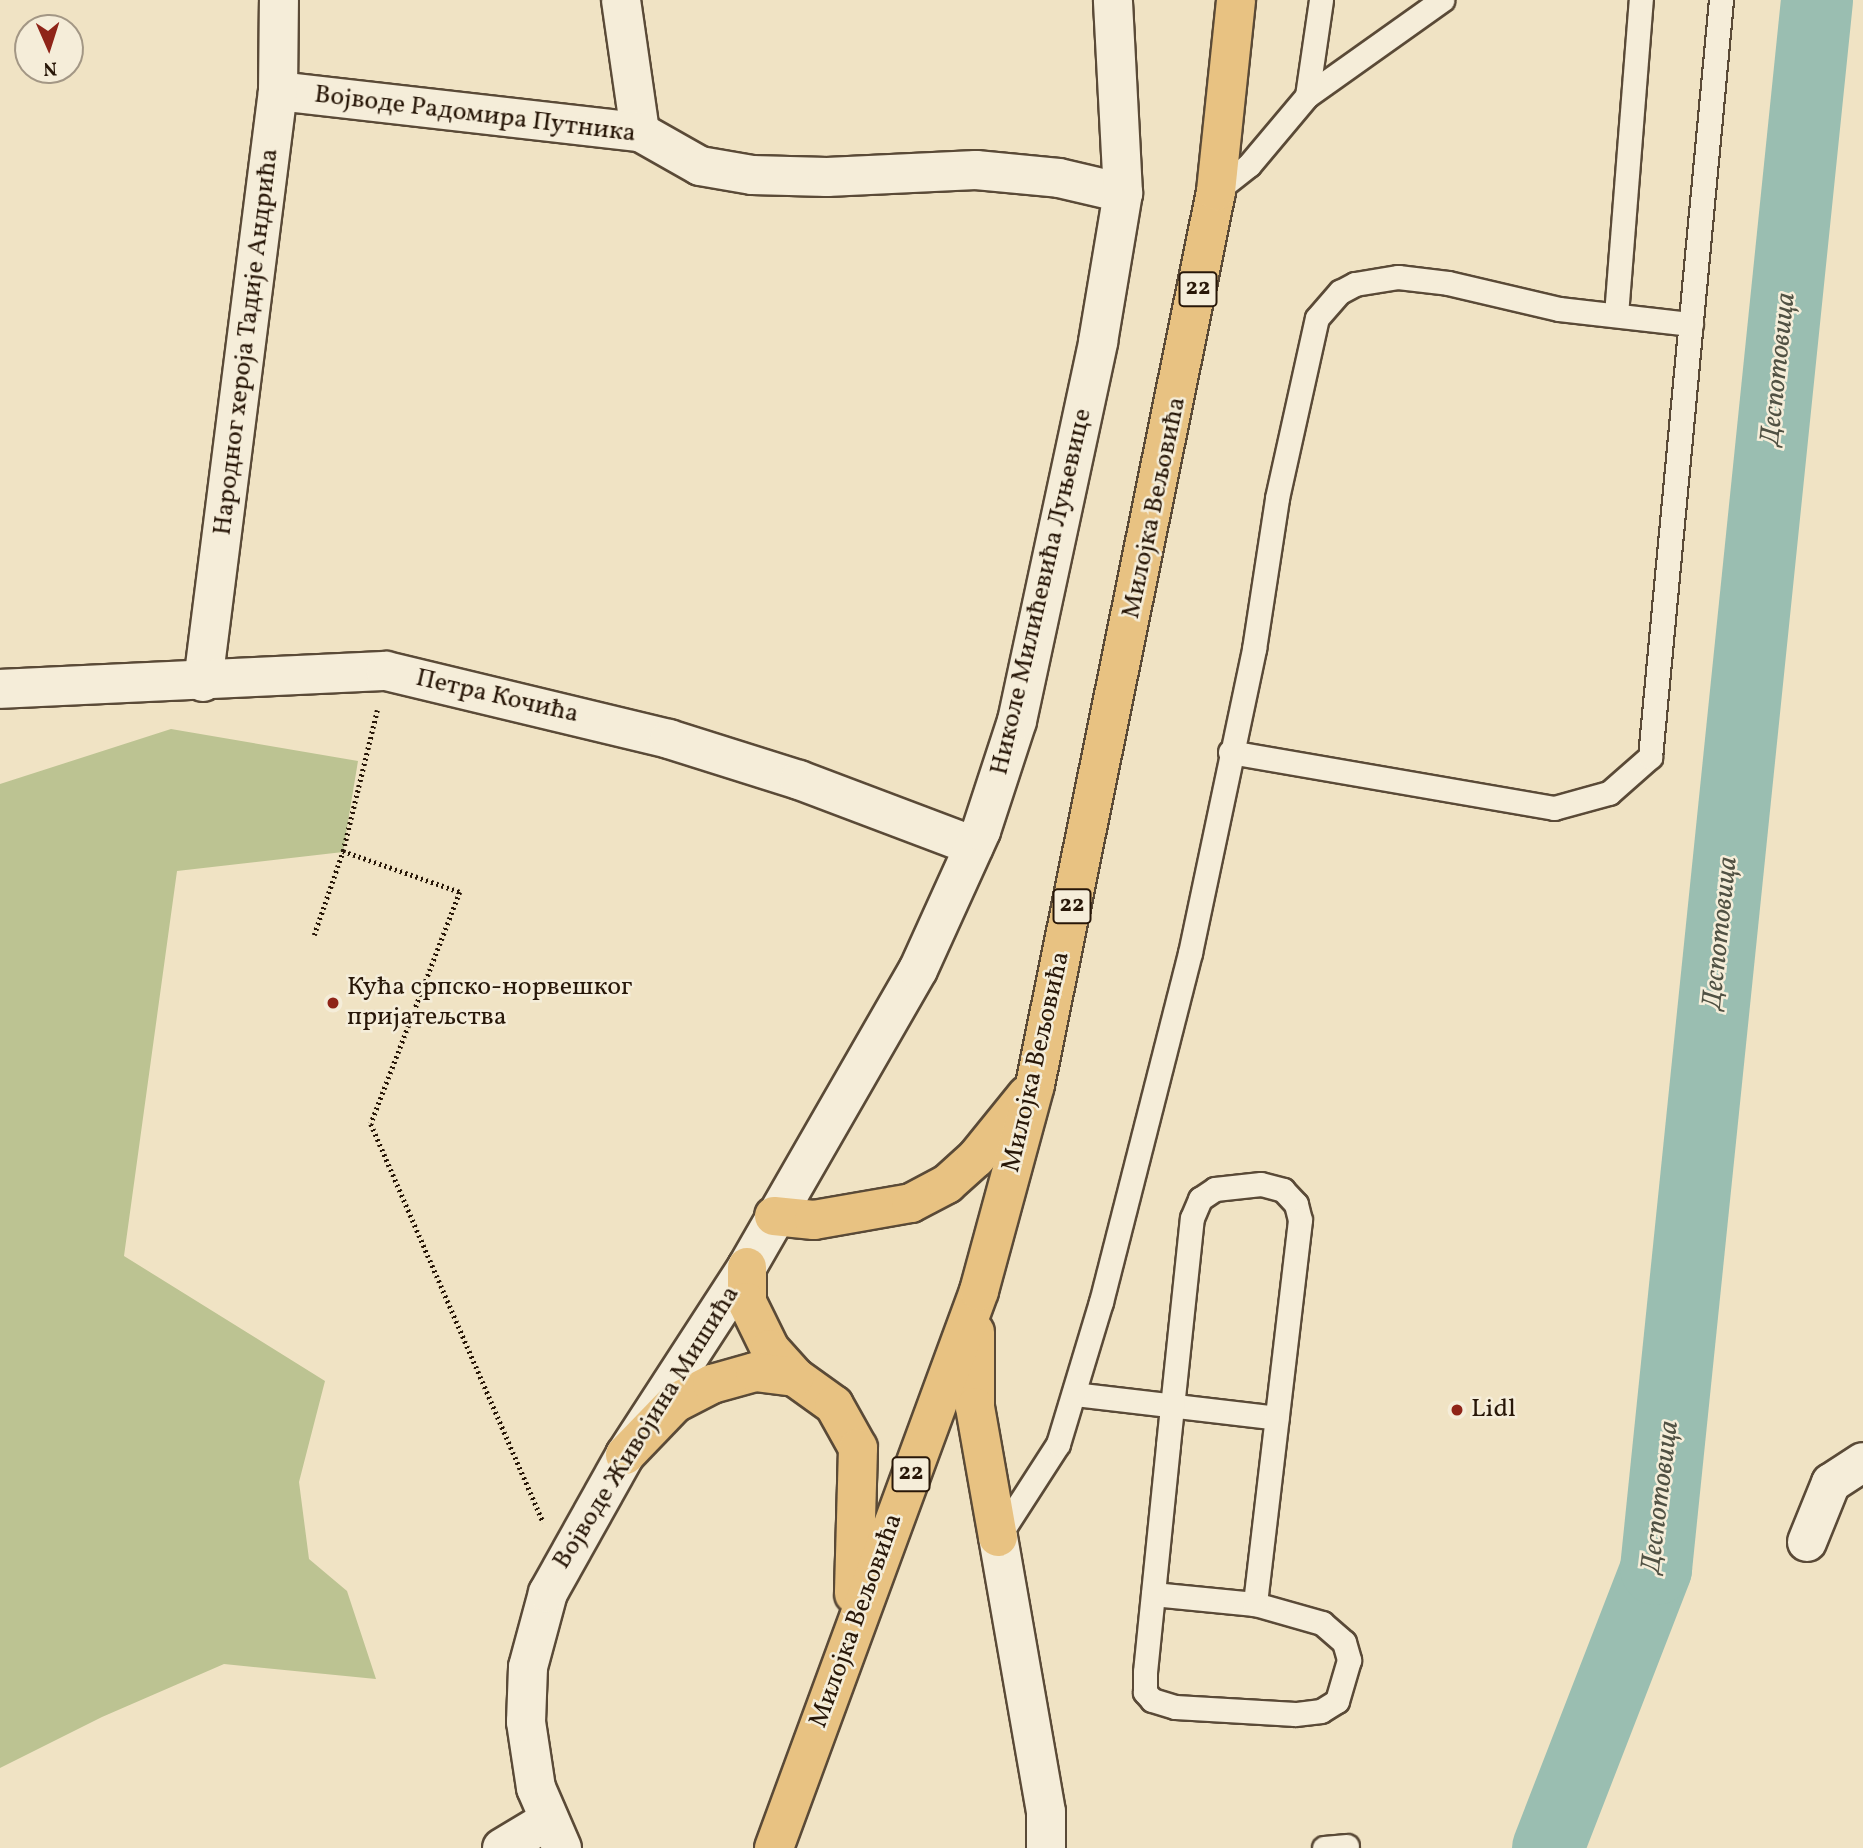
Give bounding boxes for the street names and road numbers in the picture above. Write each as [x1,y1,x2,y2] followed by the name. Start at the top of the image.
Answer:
[312,80,638,150] street label: Војводе Радомира Путника
[208,146,286,538] street label: Народног хероја Тадије Андрића
[1177,268,1219,310] road number: 22
[1116,394,1194,622] street label: Милојка Вељовића
[985,406,1099,778] street label: Николе Милићевића Луњевице
[413,663,581,731] street label: Петра Кочића
[1051,885,1093,926] road number: 22
[996,949,1078,1175] street label: Милојка Вељовића
[547,1281,747,1575] street label: Војводе Живојина Мишића
[890,1454,932,1494] road number: 22
[804,1510,910,1732] street label: Милојка Вељовића

